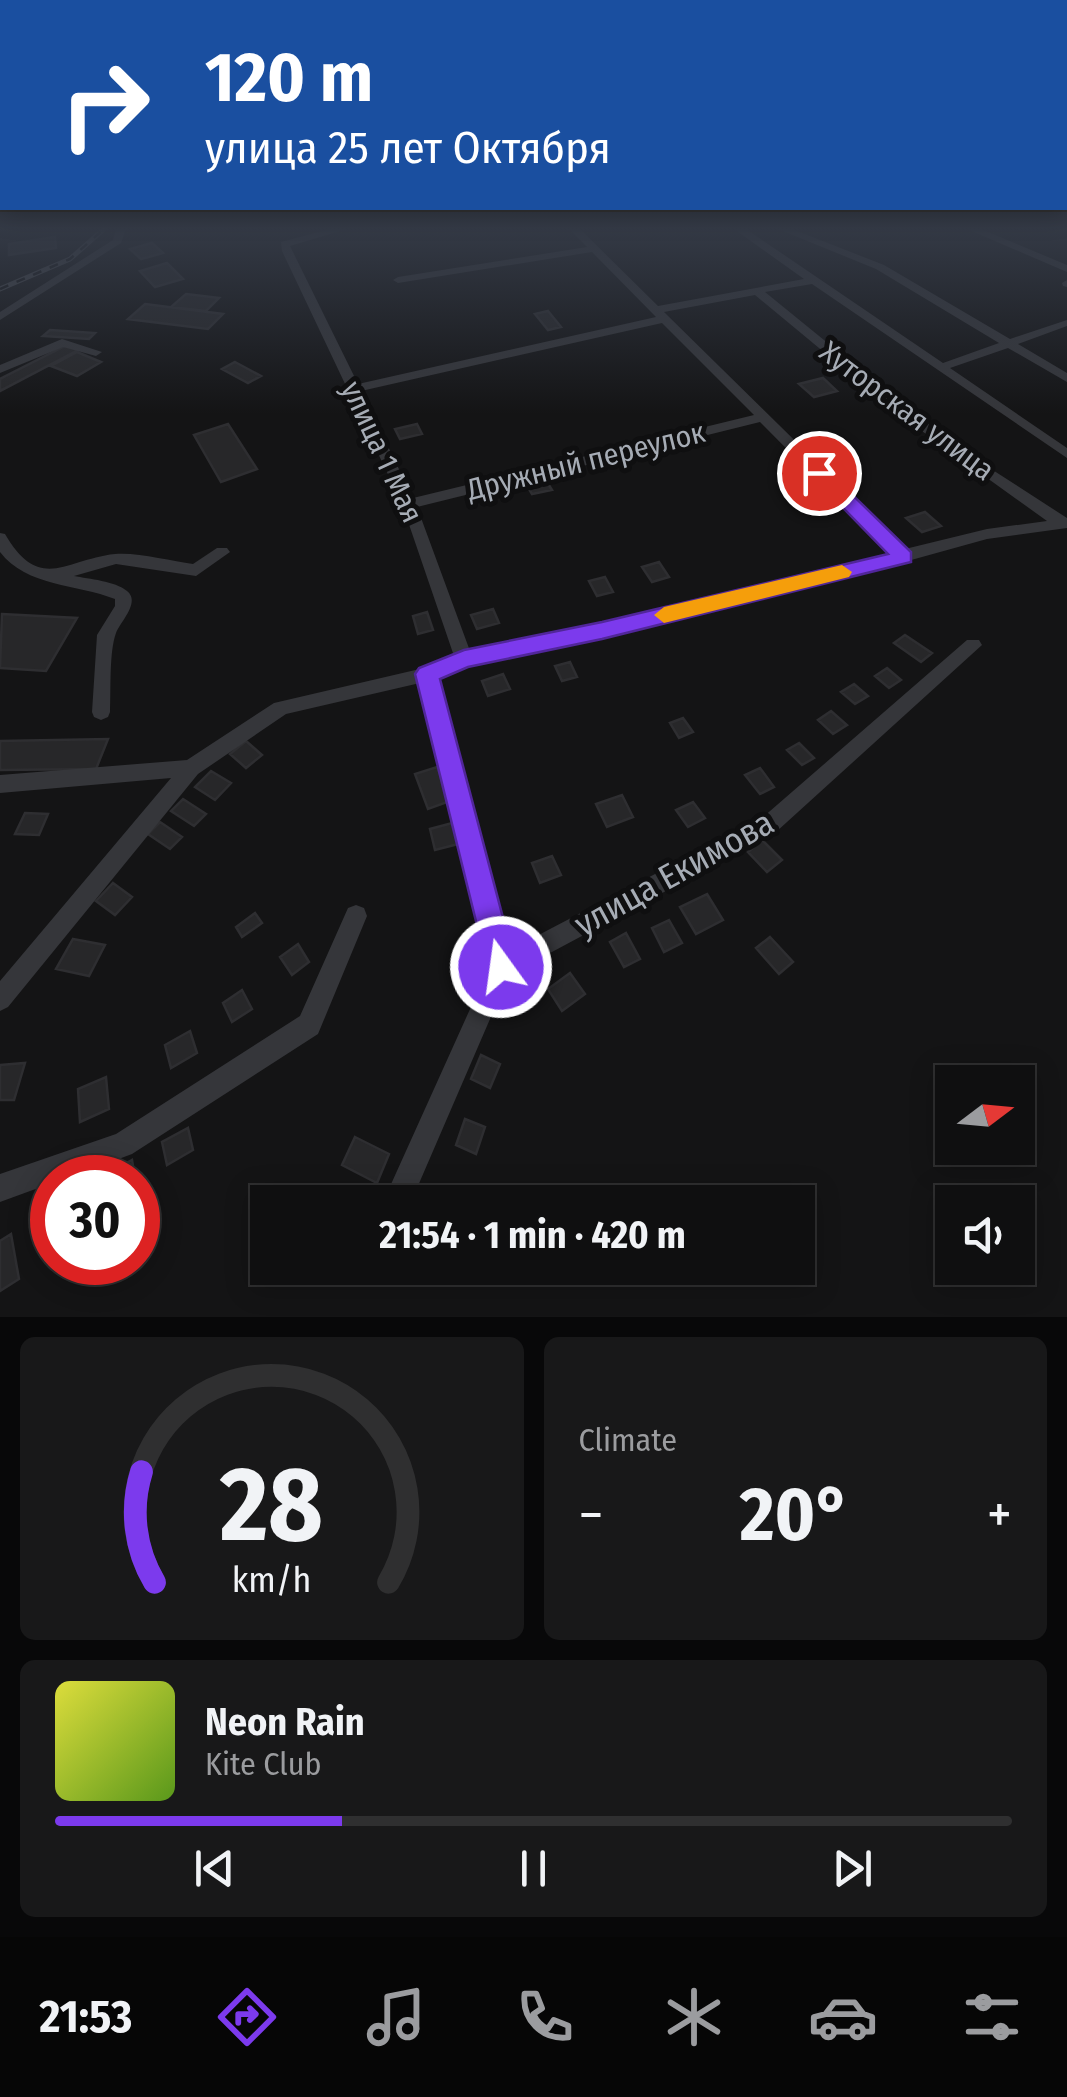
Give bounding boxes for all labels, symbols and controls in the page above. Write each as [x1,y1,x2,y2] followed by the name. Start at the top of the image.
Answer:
[205,36,373,120] text: 120 m
[40,40,170,170] icon: right
[205,121,611,175] text: улица 25 лет Октября
[813,334,1001,488] street label: Хуторская улица
[334,376,430,528] street label: улица 1 Мая
[462,414,709,508] street label: Дружный переулок
[777,431,862,516] pin
[792,446,847,501] icon: arrive
[567,801,781,945] street label: улица Екимова
[449,915,553,1019] position arrow
[935,1065,1035,1165] north arrow
[935,1065,1035,1285] map controls
[30,1155,160,1285] speed limit sign: 30
[935,1185,1035,1285] button: sound
[379,1212,686,1258] text: 21:54 · 1 min · 420 m
[579,1421,677,1459] text: Climate
[219,1443,323,1568] text: 28
[740,1470,851,1560] text: 20°
[579,1482,603,1548] text: −
[987,1482,1012,1548] text: +
[232,1559,312,1601] text: km/h
[205,1699,365,1745] text: Neon Rain
[205,1745,321,1783] text: Kite Club
[187,1841,242,1896] icon: previous
[506,1841,561,1896] icon: pause
[825,1841,880,1896] icon: next
[212,1982,282,2052] icon: directions
[361,1982,431,2052] icon: music
[510,1982,580,2052] icon: phone
[659,1982,729,2052] icon: climate
[808,1982,878,2052] icon: car
[957,1982,1027,2052] icon: filters
[40,1990,132,2044] text: 21:53

